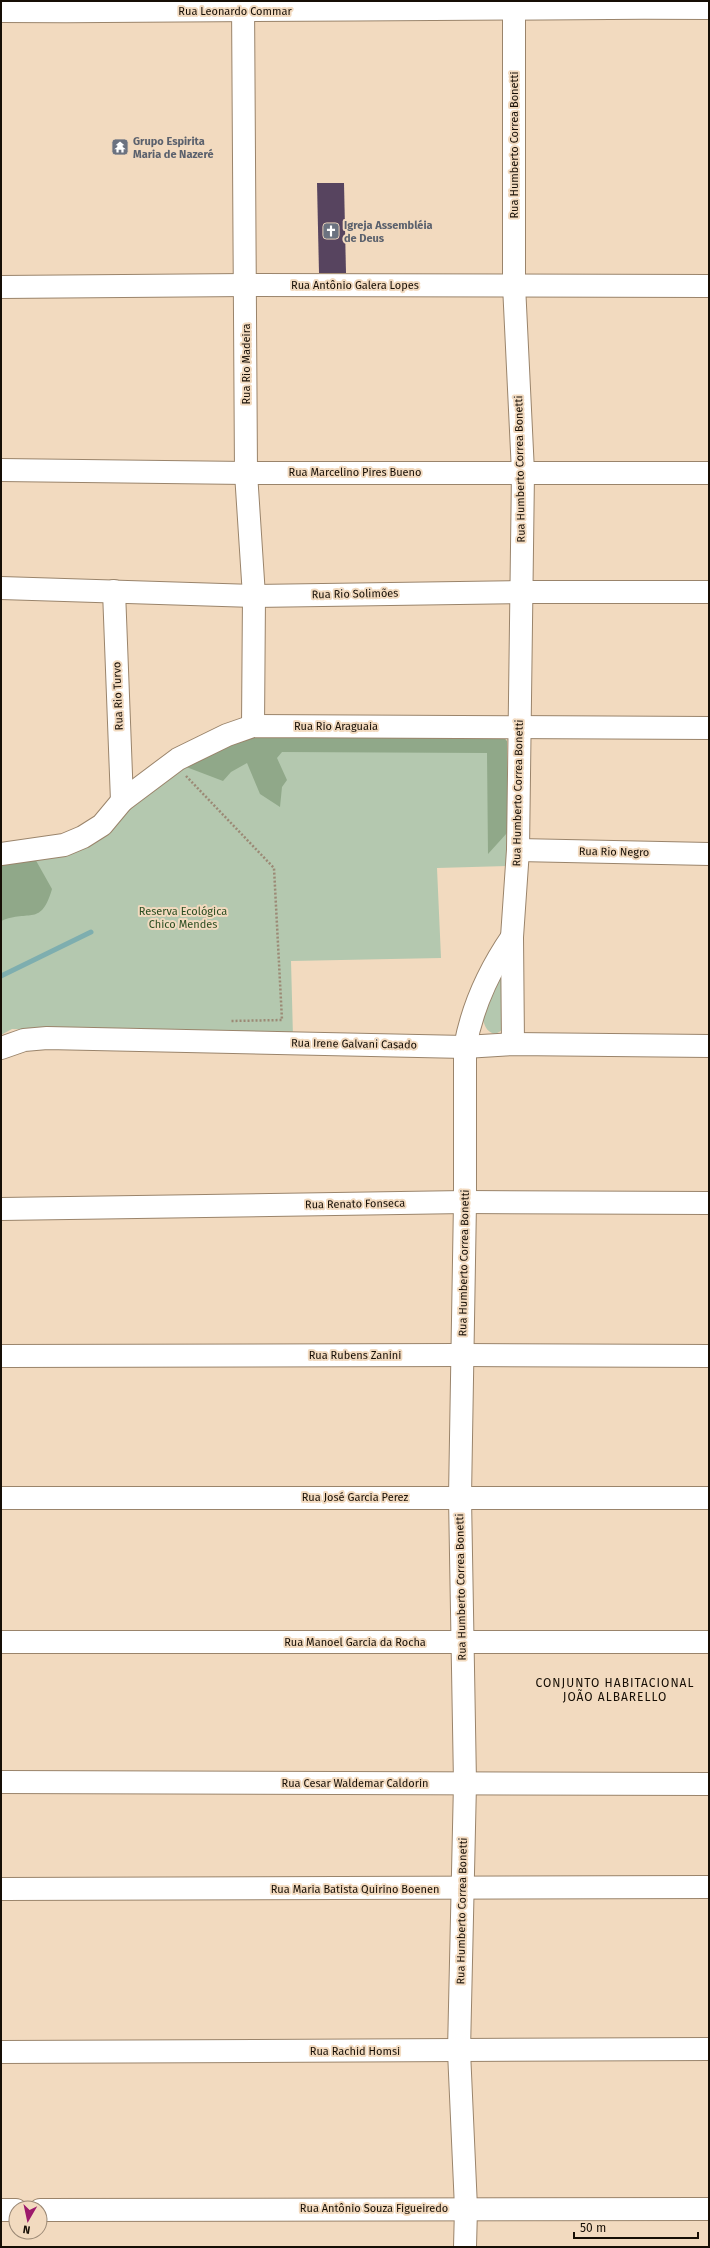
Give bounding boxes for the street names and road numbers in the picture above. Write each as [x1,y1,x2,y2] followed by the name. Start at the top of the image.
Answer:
[178,5,292,18] street label: Rua Leonardo Commar
[508,71,521,219] street label: Rua Humberto Correa Bonetti
[291,279,419,292] street label: Rua Antônio Galera Lopes
[240,323,253,405] street label: Rua Rio Madeira
[512,395,528,543] street label: Rua Humberto Correa Bonetti
[289,466,421,479] street label: Rua Marcelino Pires Bueno
[312,587,398,601] street label: Rua Rio Solimões
[110,661,126,731] street label: Rua Rio Turvo
[510,719,526,867] street label: Rua Humberto Correa Bonetti
[294,720,378,733] street label: Rua Rio Araguaia
[579,845,649,859] street label: Rua Rio Negro
[291,1036,417,1052] street label: Rua Irene Galvani Casado
[456,1189,472,1337] street label: Rua Humberto Correa Bonetti
[305,1197,405,1211] street label: Rua Renato Fonseca
[309,1349,401,1362] street label: Rua Rubens Zanini
[302,1491,408,1504] street label: Rua José Garcia Perez
[453,1513,469,1661] street label: Rua Humberto Correa Bonetti
[284,1636,426,1649] street label: Rua Manoel Garcia da Rocha
[282,1777,428,1790] street label: Rua Cesar Waldemar Caldorin
[454,1837,470,1985] street label: Rua Humberto Correa Bonetti
[271,1883,439,1896] street label: Rua Maria Batista Quirino Boenen
[310,2045,400,2058] street label: Rua Rachid Homsi
[300,2202,448,2215] street label: Rua Antônio Souza Figueiredo

